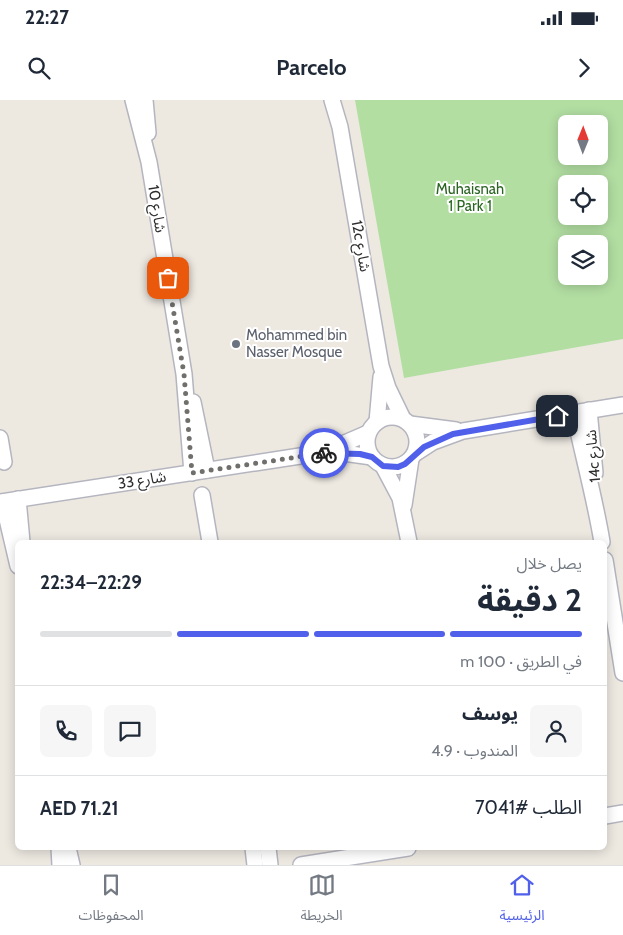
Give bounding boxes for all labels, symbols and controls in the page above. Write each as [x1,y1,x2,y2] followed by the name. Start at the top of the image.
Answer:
[25,6,69,29] text: 22:27
[25,54,53,82] icon: search
[276,54,347,81] text: Parcelo
[570,54,598,82] icon: forward
[558,115,608,165] north arrow
[558,115,608,285] map controls
[558,175,608,225] button: locate
[436,180,504,215] park label: Muhaisnah 1 Park 1
[141,184,170,235] street label: شارع 10
[345,219,374,274] street label: 12c شارع
[558,235,608,285] button: layers
[147,257,189,299] pin
[154,264,182,292] icon: bag
[246,326,347,361] place label: Mohammed bin Nasser Mosque
[230,338,242,350] marker: Mohammed bin Nasser Mosque
[536,395,578,437] pin
[543,402,571,430] icon: home
[299,428,349,478] courier
[582,428,607,483] street label: 14c شارع
[310,439,338,467] icon: bike
[116,467,168,496] street label: شارع 33
[517,554,582,573] text: يصل خلال
[40,571,142,594] text: 22:29–22:34
[477,580,582,619] text: 2 دقيقة
[460,652,582,671] text: في الطريق · 100 m
[462,702,518,725] text: يوسف
[40,705,92,757] button: phone
[104,705,156,757] button: chat
[530,705,582,757] button: person
[431,741,518,760] text: المندوب · 4.9
[475,796,582,819] text: الطلب #7041
[40,797,119,820] text: AED 71.21
[79,871,144,930] tab: المحفوظات
[301,871,342,930] tab: الخريطة
[499,871,545,930] tab: الرئيسية

